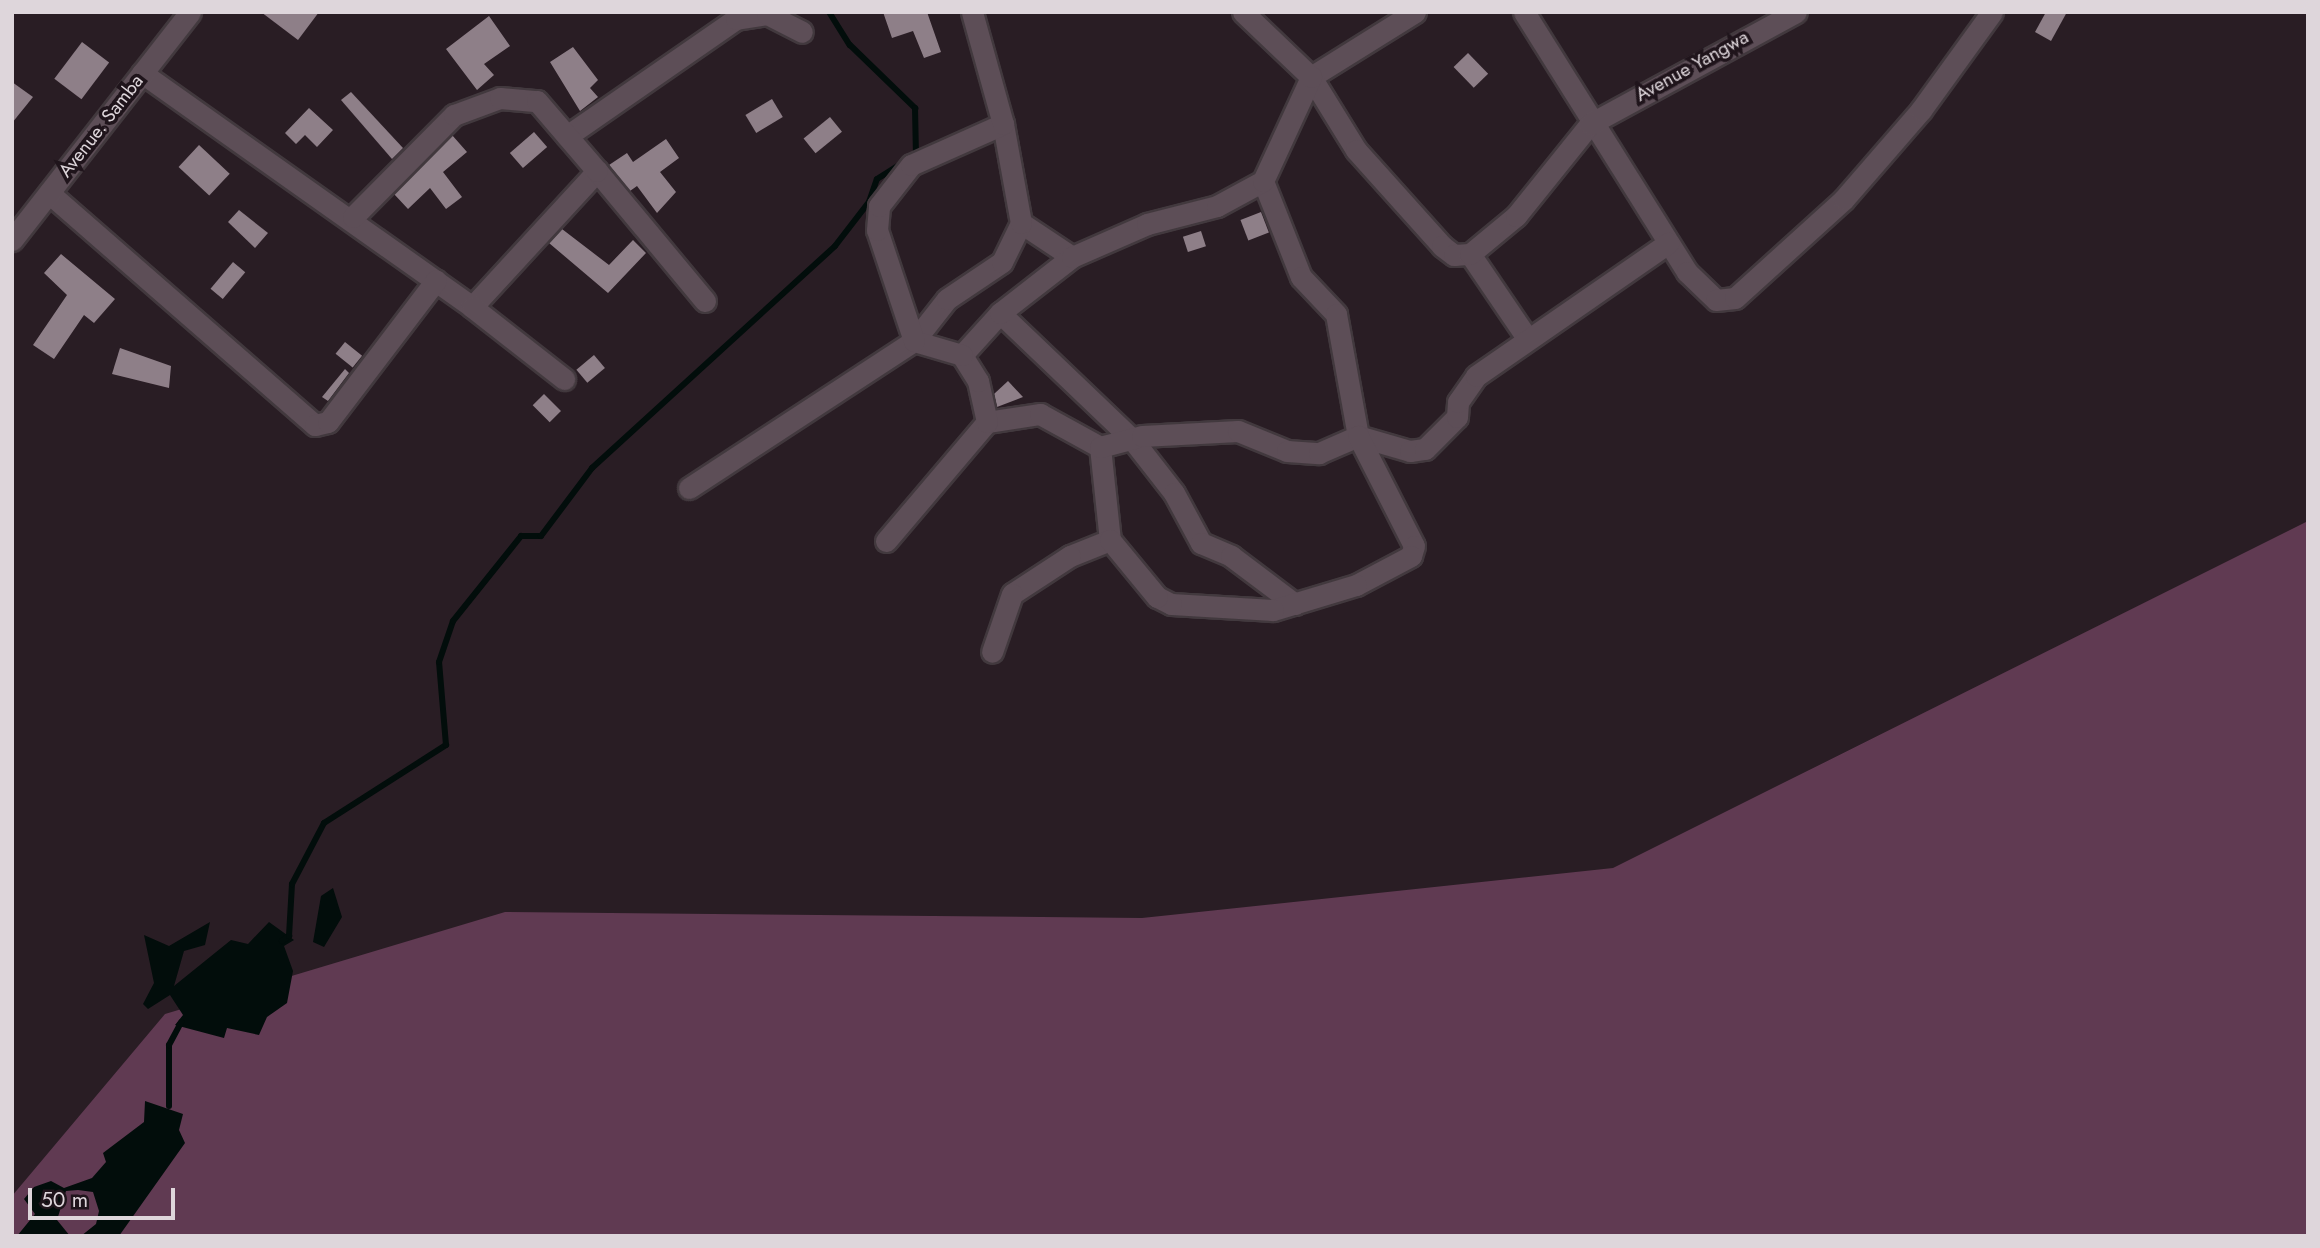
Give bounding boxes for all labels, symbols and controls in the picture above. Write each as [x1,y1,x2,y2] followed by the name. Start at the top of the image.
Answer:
[1632,26,1752,106] street label: Avenue Yangwa
[54,70,148,182] street label: Avenue. Samba
[32,1174,178,1218] scale bar
[41,1185,88,1215] text: 50 m

